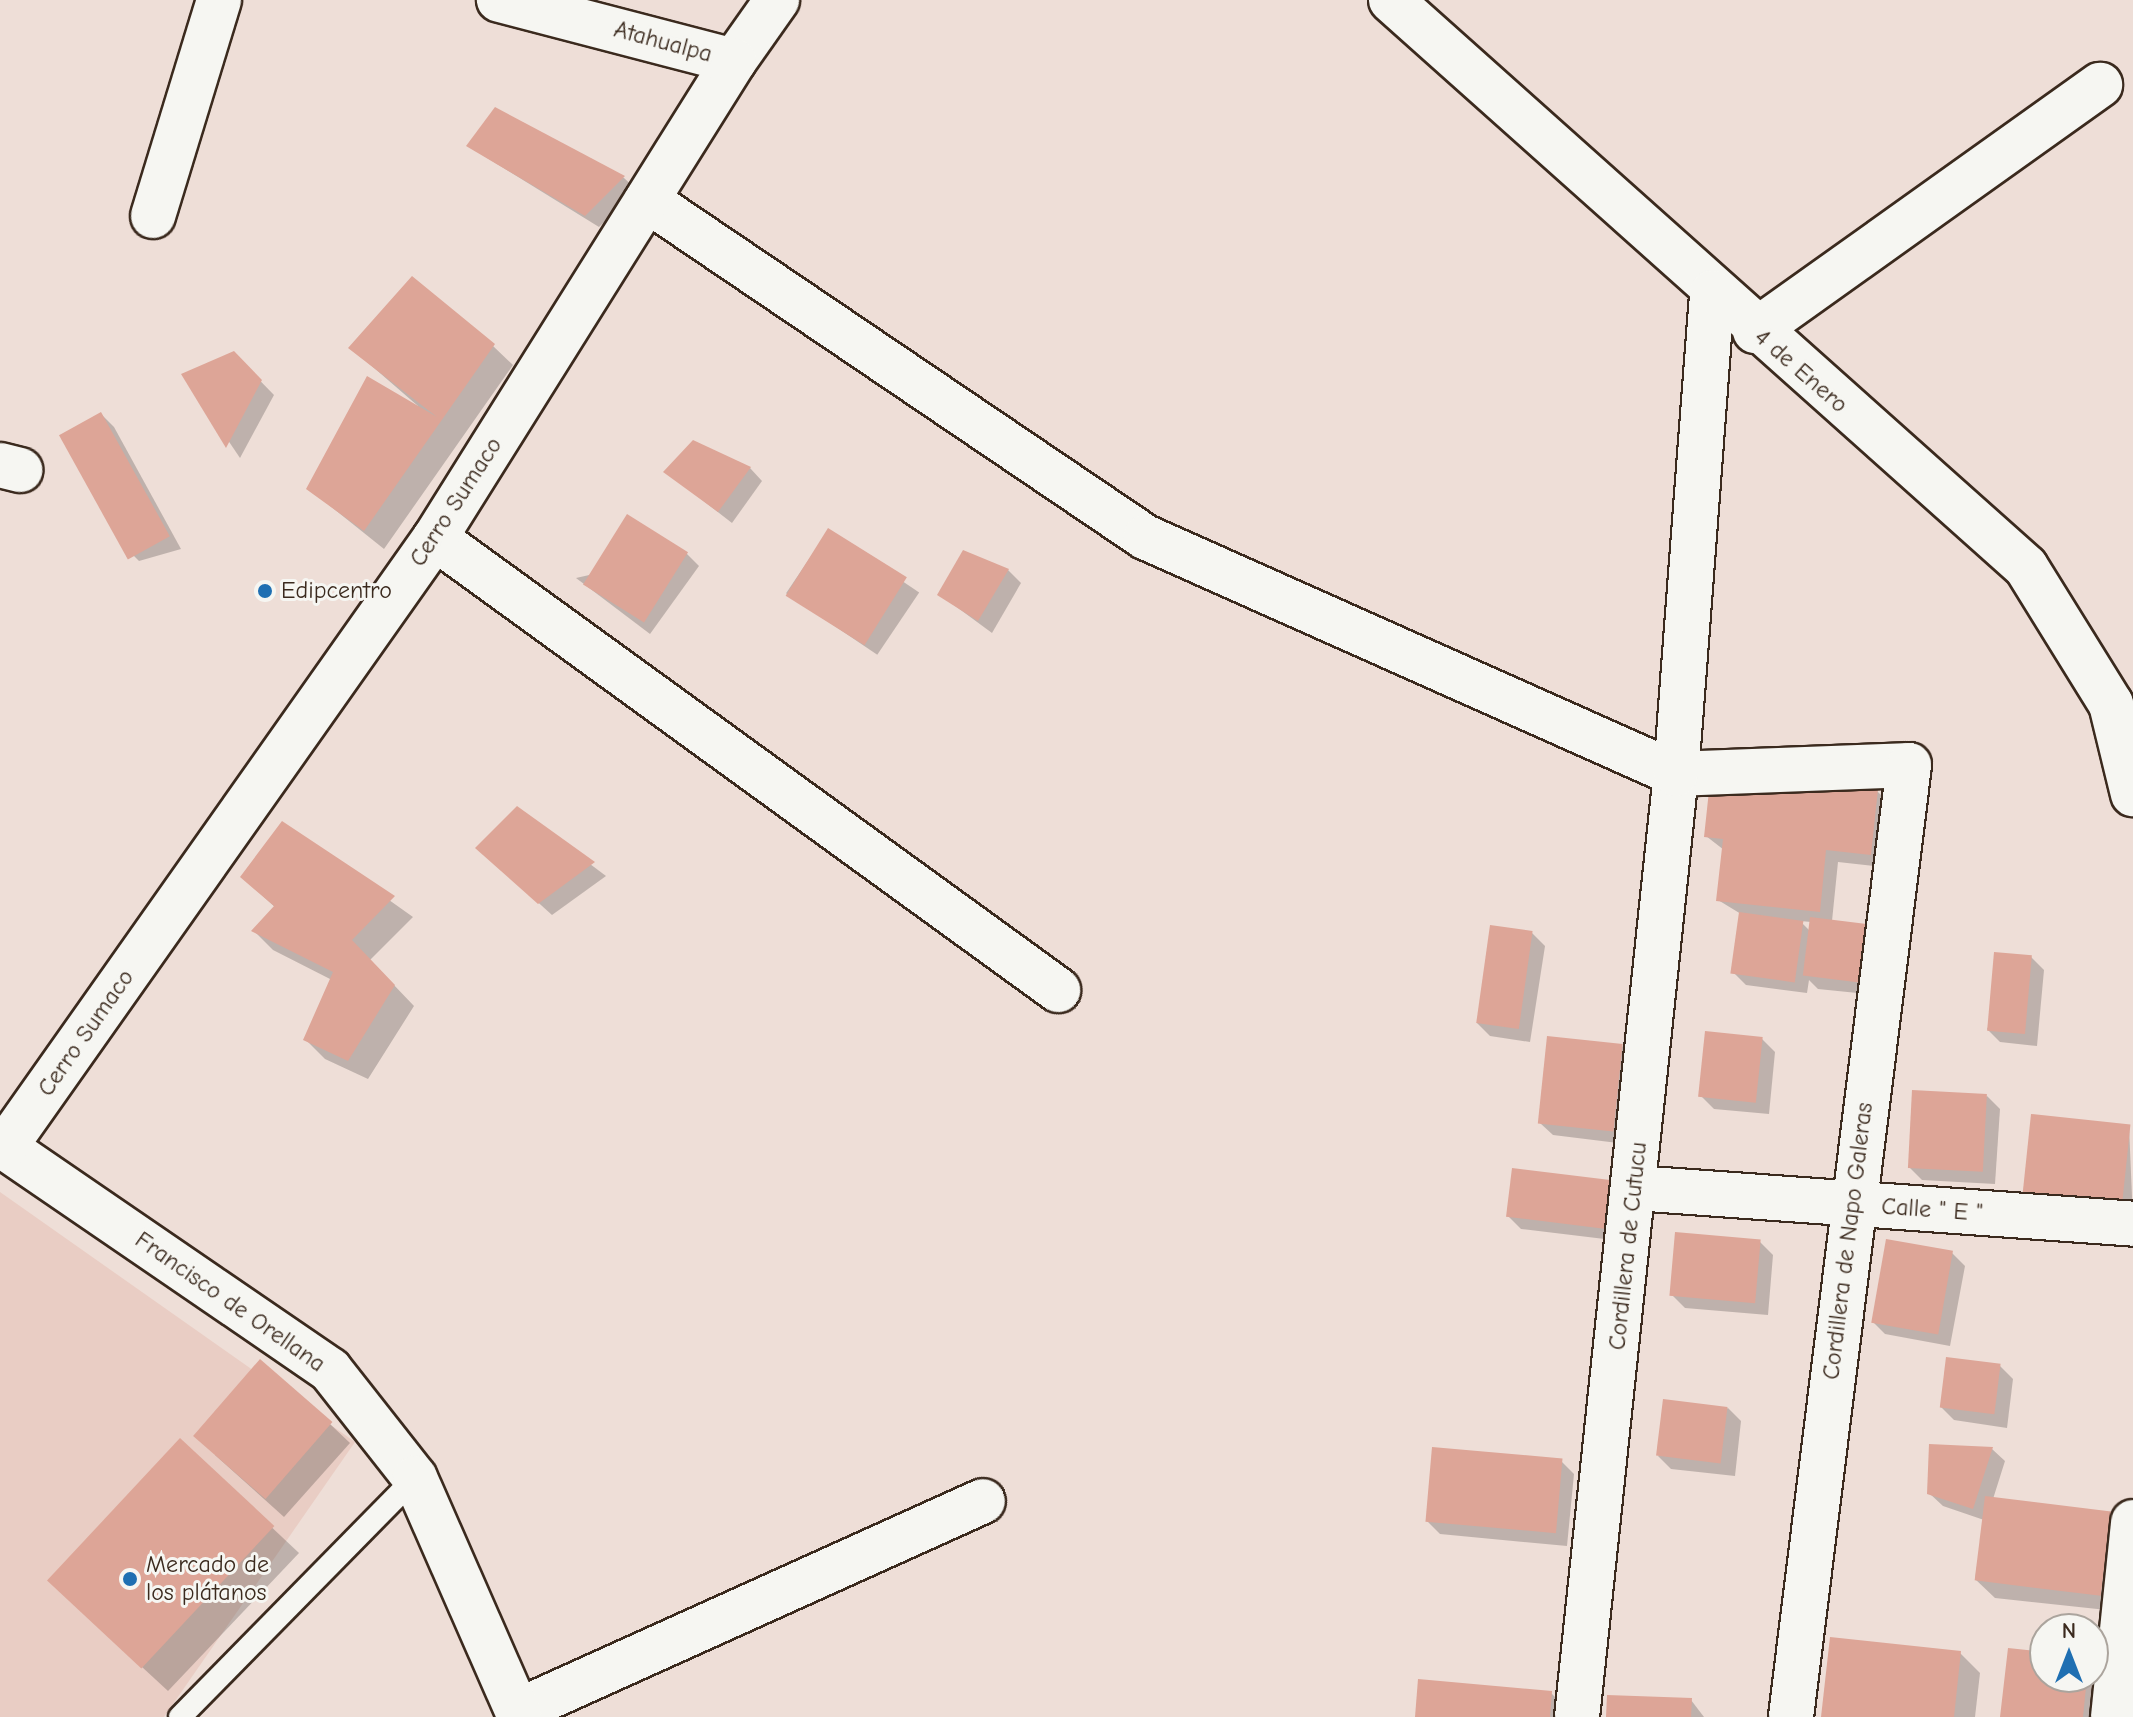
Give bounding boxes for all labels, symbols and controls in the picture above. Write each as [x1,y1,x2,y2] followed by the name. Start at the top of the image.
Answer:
[611,15,715,69] street label: Atahualpa
[1749,323,1853,419] street label: 4 de Enero
[404,432,508,572] street label: Cerro Sumaco
[281,577,392,605] place label: Edipcentro
[256,582,274,600] marker: Edipcentro
[32,964,140,1102] street label: Cerro Sumaco
[1817,1101,1879,1381] street label: Cordillera de Napo Galeras
[1603,1140,1653,1352] street label: Cordillera de Cutucu
[1880,1192,1984,1228] street label: Calle " E "
[129,1225,331,1379] street label: Francisco de Orellana
[146,1551,269,1607] place label: Mercado de los plátanos
[121,1570,139,1588] marker: Mercado de los plátanos
[2029,1613,2109,1693] north arrow
[2062,1618,2076,1644] text: N

